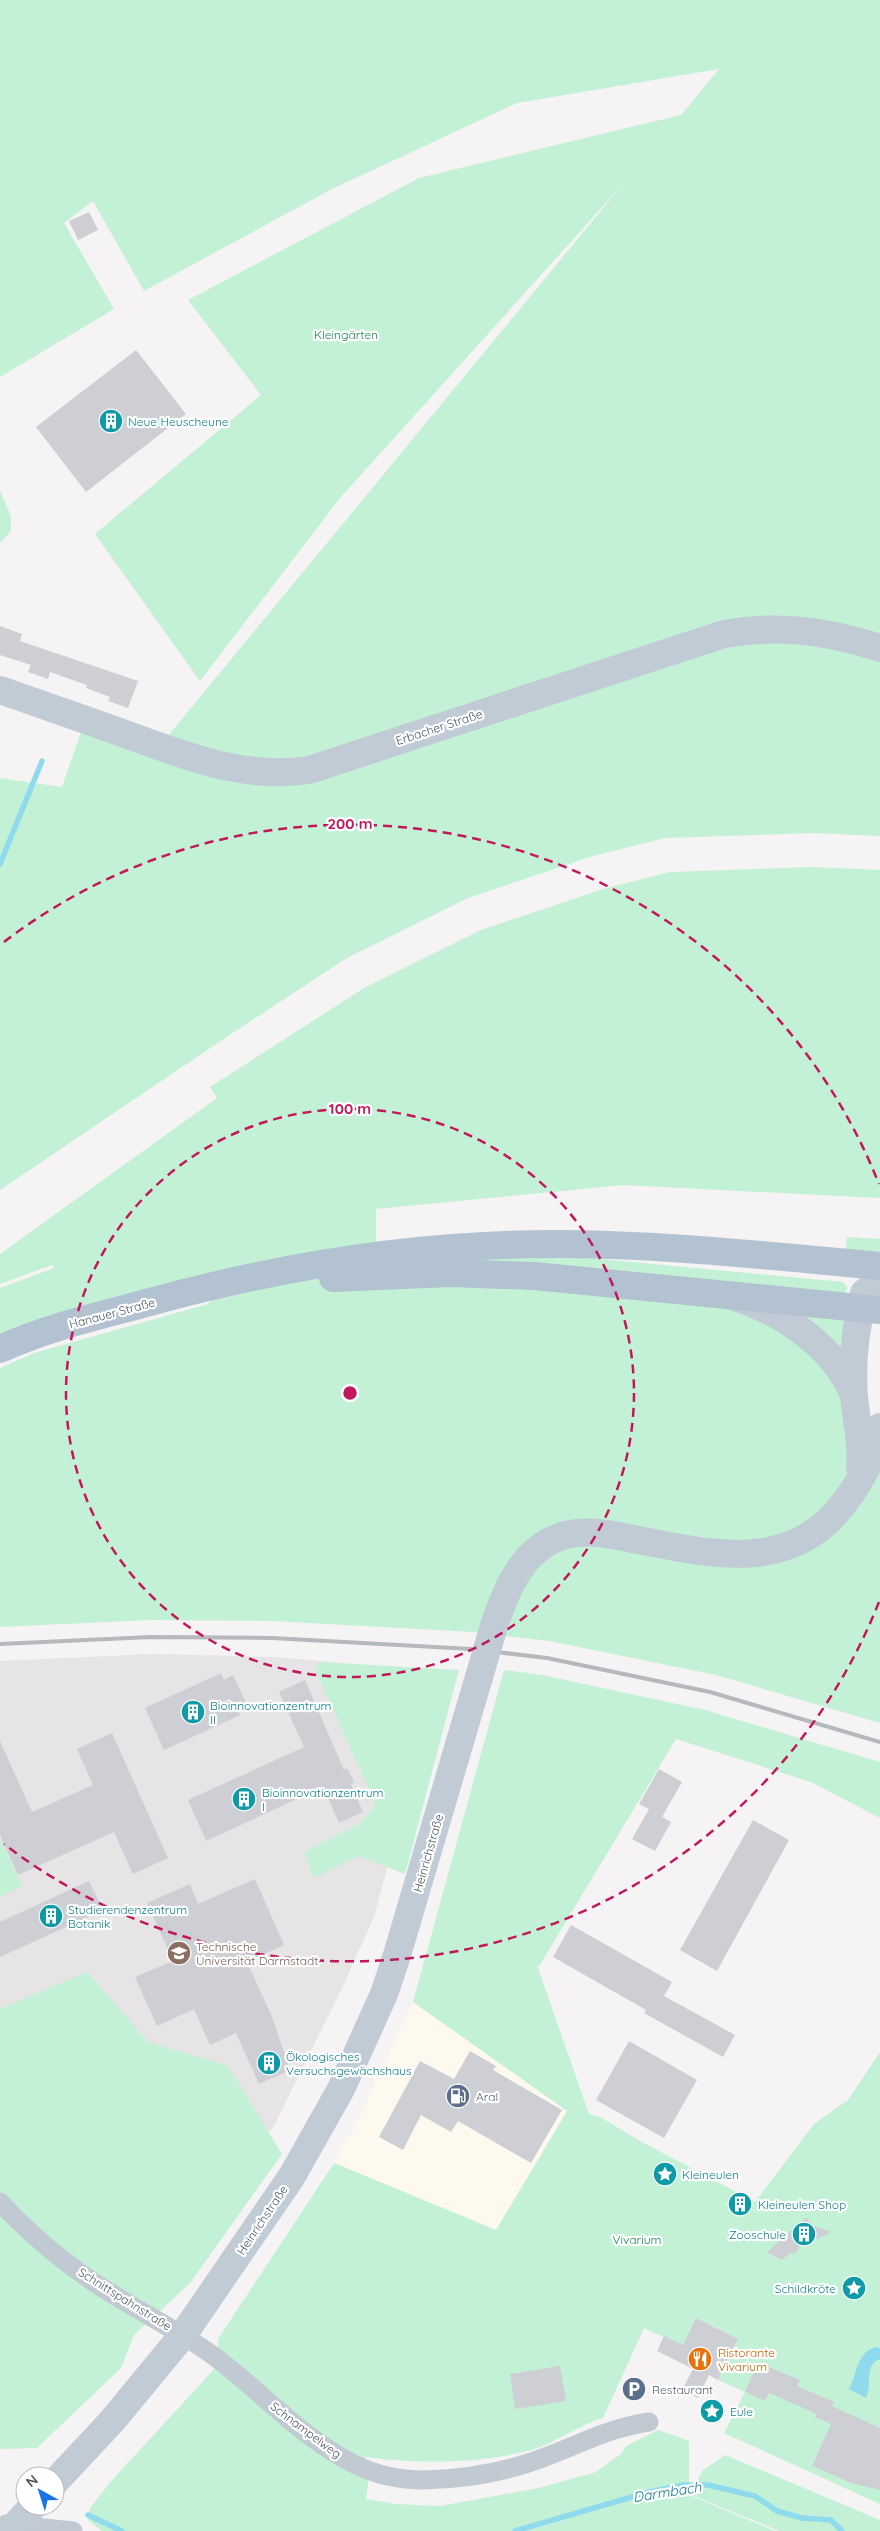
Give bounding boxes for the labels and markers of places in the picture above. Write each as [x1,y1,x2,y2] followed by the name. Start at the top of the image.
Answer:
[98,408,124,434] building icon: Neue Heuscheune
[128,414,229,429] place label: Neue Heuscheune
[341,1384,359,1402] centre of rings
[210,1698,332,1727] place label: Bioinnovationzentrum II
[180,1699,206,1725] building icon: Bioinnovationzentrum II
[262,1785,384,1814] place label: Bioinnovationzentrum I
[231,1786,257,1812] building icon: Bioinnovationzentrum I
[68,1902,187,1931] place label: Studierendenzentrum Botanik
[38,1903,64,1929] building icon: Studierendenzentrum Botanik
[196,1939,318,1968] place label: Technische Universität Darmstadt
[166,1940,192,1966] school or university icon: Technische Universität Darmstadt
[286,2049,412,2078] place label: Ökologisches Versuchsgewächshaus
[256,2050,282,2076] building icon: Ökologisches Versuchsgewächshaus
[445,2083,471,2109] fuel station icon: Aral
[476,2089,498,2104] place label: Aral
[652,2161,678,2187] place icon: Kleineulen
[682,2167,739,2182] place label: Kleineulen
[727,2191,753,2217] building icon: Kleineulen Shop
[758,2197,846,2212] place label: Kleineulen Shop
[791,2221,817,2247] building icon: Zooschule
[729,2227,786,2242] place label: Zooschule
[841,2275,867,2301] place icon: Schildkröte
[775,2281,836,2296] place label: Schildkröte
[718,2345,775,2374] place label: Ristorante Vivarium
[687,2346,713,2372] restaurant icon: Ristorante Vivarium
[621,2376,647,2402] parking icon: Restaurant
[652,2382,713,2397] place label: Restaurant
[699,2398,725,2424] place icon: Eule
[730,2404,753,2419] place label: Eule

